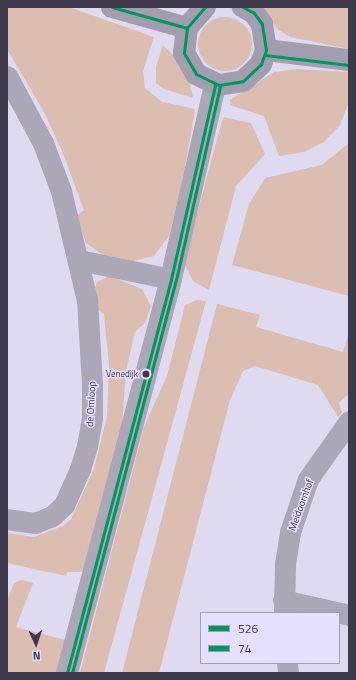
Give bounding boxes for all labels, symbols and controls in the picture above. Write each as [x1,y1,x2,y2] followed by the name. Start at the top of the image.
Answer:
[106,369,138,379] place label: Venedijk
[141,369,151,379] marker: Venedijk
[84,381,98,427] street label: de Omloop
[286,477,316,533] street label: Meidoornhof
[200,612,340,664] legend
[238,619,258,638] text: 526
[16,624,56,664] north arrow
[238,639,251,658] text: 74
[32,648,41,664] text: N

